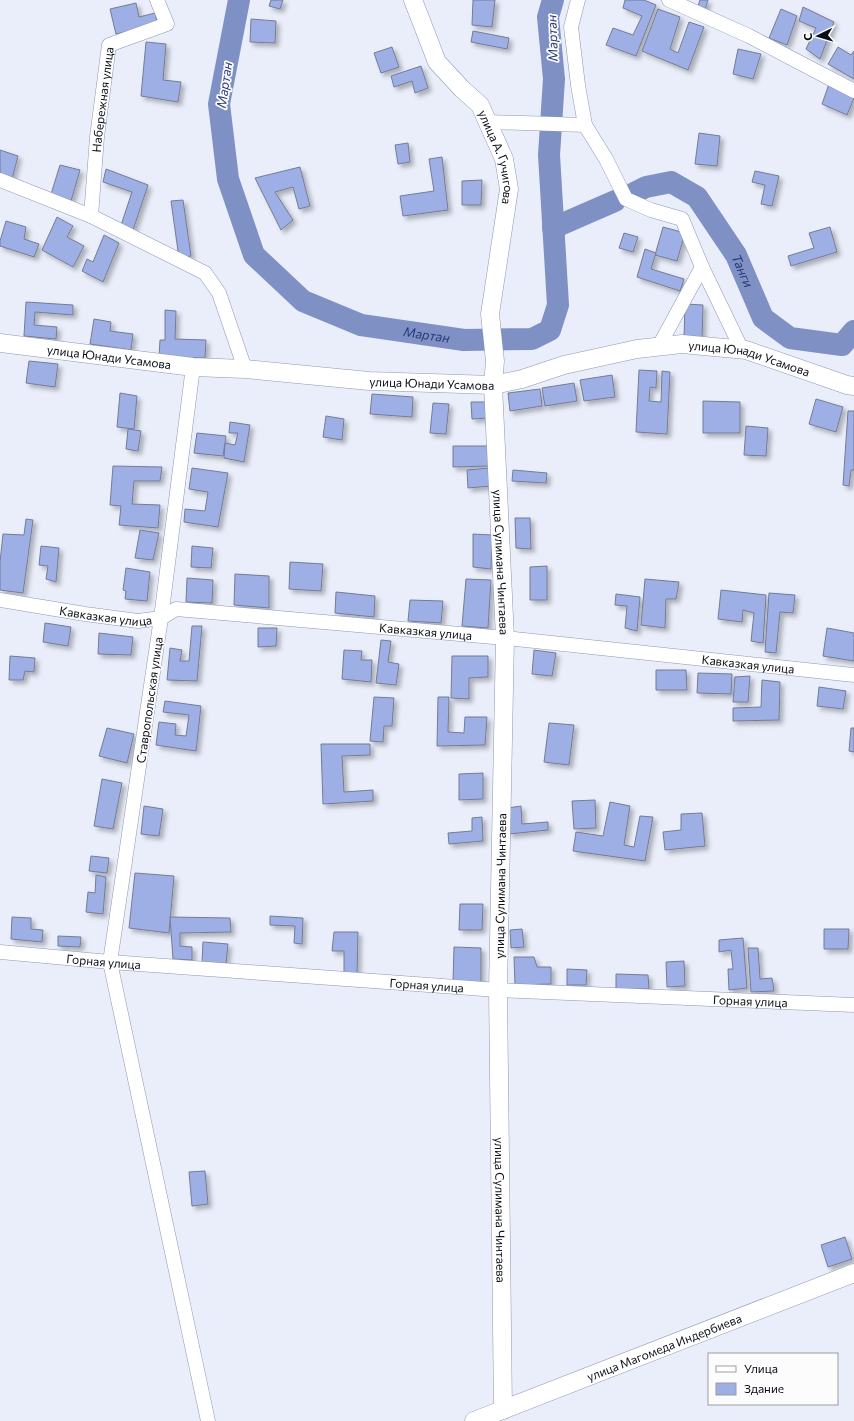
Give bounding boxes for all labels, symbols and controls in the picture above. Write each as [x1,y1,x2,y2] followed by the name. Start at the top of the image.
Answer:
[543,14,561,62] water label: Мартан
[798,16,838,56] north arrow
[801,32,814,41] text: С
[89,46,116,153] street label: Набережная улица
[213,60,235,109] water label: Мартан
[476,108,516,206] street label: улица А. Гучигова
[729,252,757,290] water label: Танги
[402,323,451,346] water label: Мартан
[688,338,812,379] street label: улица Юнади Усамова
[46,342,172,371] street label: улица Юнади Усамова
[369,374,495,392] street label: улица Юнади Усамова
[491,489,512,635] street label: улица Сулимана Чинтаева
[58,603,153,628] street label: Кавказкая улица
[379,620,473,642] street label: Кавказкая улица
[133,636,165,764] street label: Ставропольская улица
[701,652,795,676] street label: Кавказкая улица
[492,813,508,959] street label: улица Сулимана Чинтаева
[66,951,141,971] street label: Горная улица
[389,975,464,995] street label: Горная улица
[713,992,788,1009] street label: Горная улица
[493,1137,508,1283] street label: улица Сулимана Чинтаева
[585,1311,743,1383] street label: улица Магомеда Индербиева
[708,1353,838,1405] legend
[744,1361,778,1375] text: Улица
[744,1381,784,1395] text: Здание

